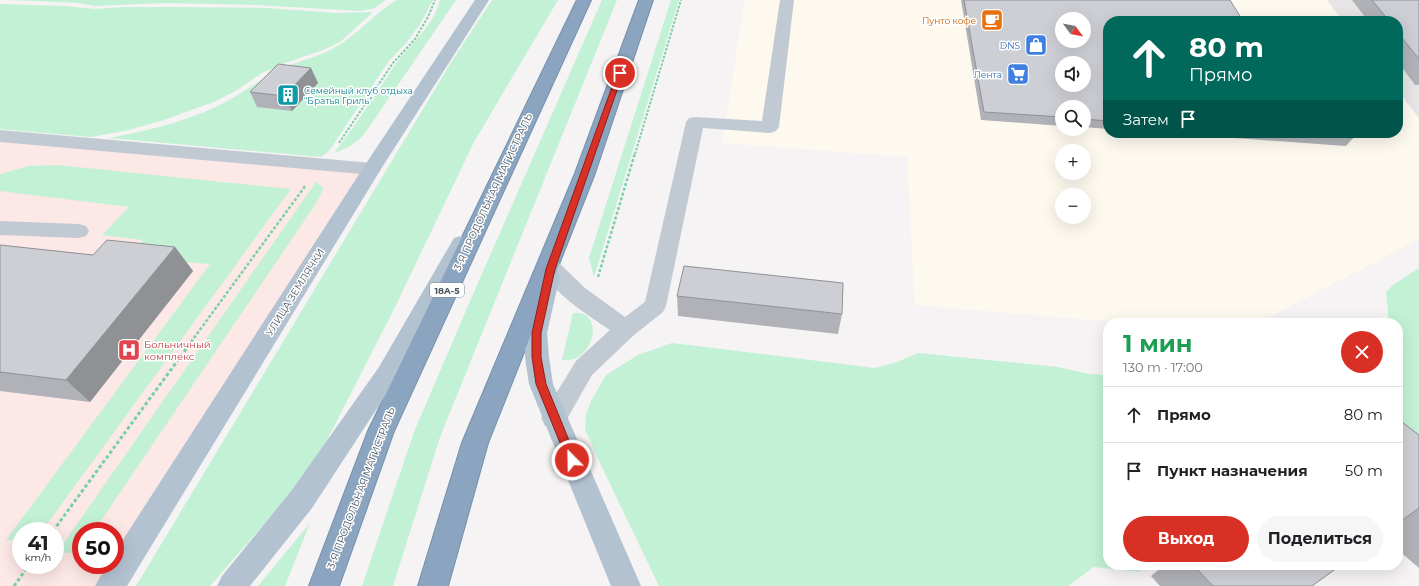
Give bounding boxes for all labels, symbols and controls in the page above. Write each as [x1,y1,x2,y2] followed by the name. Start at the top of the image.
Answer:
[979,7,1005,33] cafe icon: Пунто кофе
[1055,12,1091,48] north arrow
[1055,12,1091,224] map controls
[922,15,976,26] place label: Пунто кофе
[1189,30,1264,64] text: 80 m
[1023,32,1049,58] shop icon: DNS
[1123,32,1175,84] icon: ahead
[1000,40,1020,51] place label: DNS
[603,56,637,90] pin
[1055,56,1091,92] button: sound
[1005,61,1031,87] supermarket icon: Лента
[609,62,631,84] icon: arrive
[1189,64,1252,86] text: Прямо
[974,69,1002,80] place label: Лента
[275,82,301,108] building icon: Семейный клуб отдыха "Братья Гриль"
[304,85,413,106] place label: Семейный клуб отдыха "Братья Гриль"
[1055,100,1091,136] button: search
[1177,108,1199,130] icon: arrive
[1123,110,1169,129] text: Затем
[451,111,535,273] street label: 3-Я ПРОДОЛЬНАЯ МАГИСТРАЛЬ
[1055,144,1091,180] button: +
[1055,188,1091,224] button: −
[263,246,327,338] street label: УЛИЦА ЗЕМЛЯЧКИ
[430,283,464,297] road number: 18А-5
[1123,329,1192,358] text: 1 мин
[1341,331,1383,373] button: close
[116,337,142,363] hospital icon: Больничный комплекс
[144,338,211,363] place label: Больничный комплекс
[1123,359,1203,375] text: 130 m · 17:00
[1123,404,1145,426] icon: ahead
[324,405,398,571] street label: 3-Я ПРОДОЛЬНАЯ МАГИСТРАЛЬ
[1157,405,1211,424] text: Прямо
[1344,405,1383,424] text: 80 m
[551,439,593,481] position arrow
[1123,460,1145,482] icon: arrive
[1157,461,1308,480] text: Пункт назначения
[1345,461,1383,480] text: 50 m
[1123,516,1249,562] button: Выход
[1257,516,1383,562] button: Поделиться
[72,522,124,574] speed limit sign: 50
[27,531,49,555] text: 41
[25,551,51,564] text: km/h

